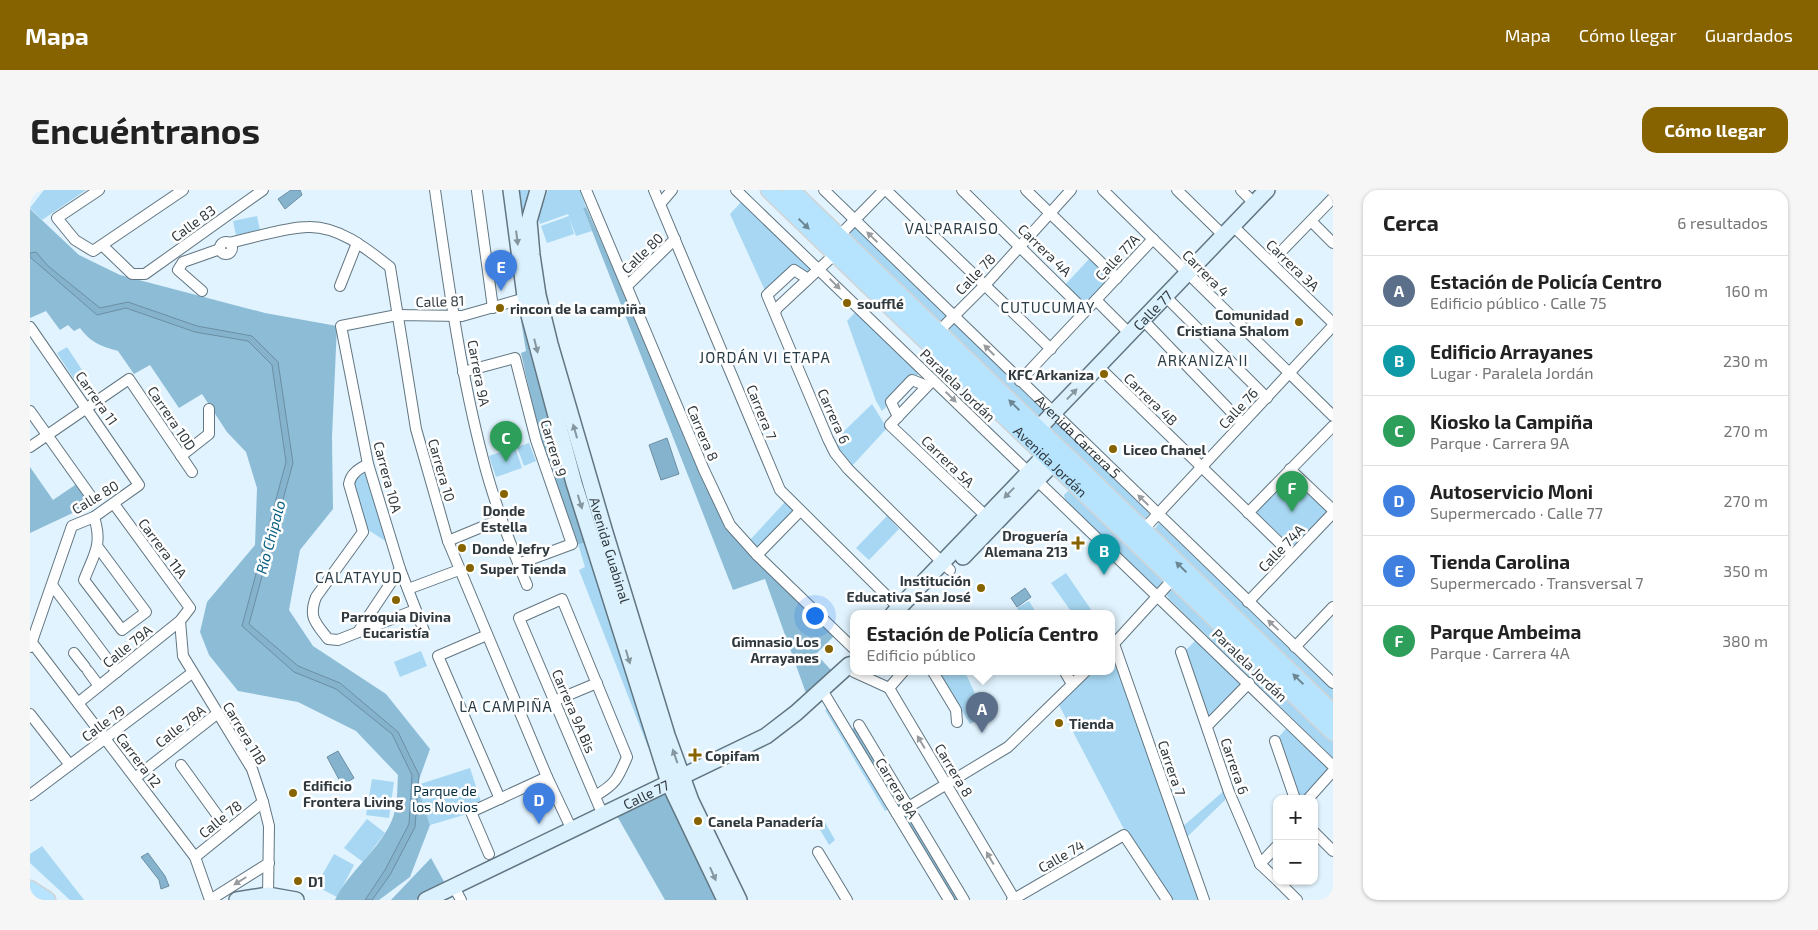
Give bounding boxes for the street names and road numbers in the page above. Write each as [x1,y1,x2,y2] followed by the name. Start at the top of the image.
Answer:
[167,201,219,245] street label: Calle 83
[1015,220,1076,280] street label: Carrera 4A
[618,229,666,277] street label: Calle 80
[1091,230,1143,284] street label: Calle 77A
[1263,236,1323,295] street label: Carrera 3A
[1179,246,1233,300] street label: Carrera 4
[951,250,999,298] street label: Calle 78
[1129,286,1175,333] street label: Calle 77
[415,292,465,310] street label: Calle 81
[464,338,494,408] street label: Carrera 9A
[917,345,999,425] street label: Paralela Jordán
[72,368,122,428] street label: Carrera 11
[1121,369,1181,429] street label: Carrera 4B
[743,382,781,442] street label: Carrera 7
[144,383,200,453] street label: Carrera 10D
[1215,384,1261,432] street label: Calle 76
[814,386,854,446] street label: Carrera 6
[1032,391,1124,481] street label: Avenida Carrera 5
[684,402,722,464] street label: Carrera 8
[537,417,571,479] street label: Carrera 9
[1011,422,1091,500] street label: Avenida Jordán
[918,432,978,491] street label: Carrera 5A
[425,437,459,503] street label: Carrera 10
[370,439,406,515] street label: Carrera 10A
[69,476,121,518] street label: Calle 80
[587,495,635,606] street label: Avenida Guabinal
[135,515,191,581] street label: Carrera 11A
[1254,521,1308,575] street label: Calle 74A
[99,621,155,671] street label: Calle 79A
[1209,625,1291,705] street label: Paralela Jordán
[549,667,599,755] street label: Carrera 9A Bis
[220,698,270,768] street label: Carrera 11B
[78,701,128,745] street label: Calle 79
[152,701,209,751] street label: Calle 78A
[113,729,165,791] street label: Carrera 12
[1217,735,1253,797] street label: Carrera 6
[1155,738,1189,798] street label: Carrera 7
[931,740,977,800] street label: Carrera 8
[872,755,922,822] street label: Carrera 8A
[620,776,672,812] street label: Calle 77
[195,797,245,841] street label: Calle 78
[1035,836,1087,876] street label: Calle 74

